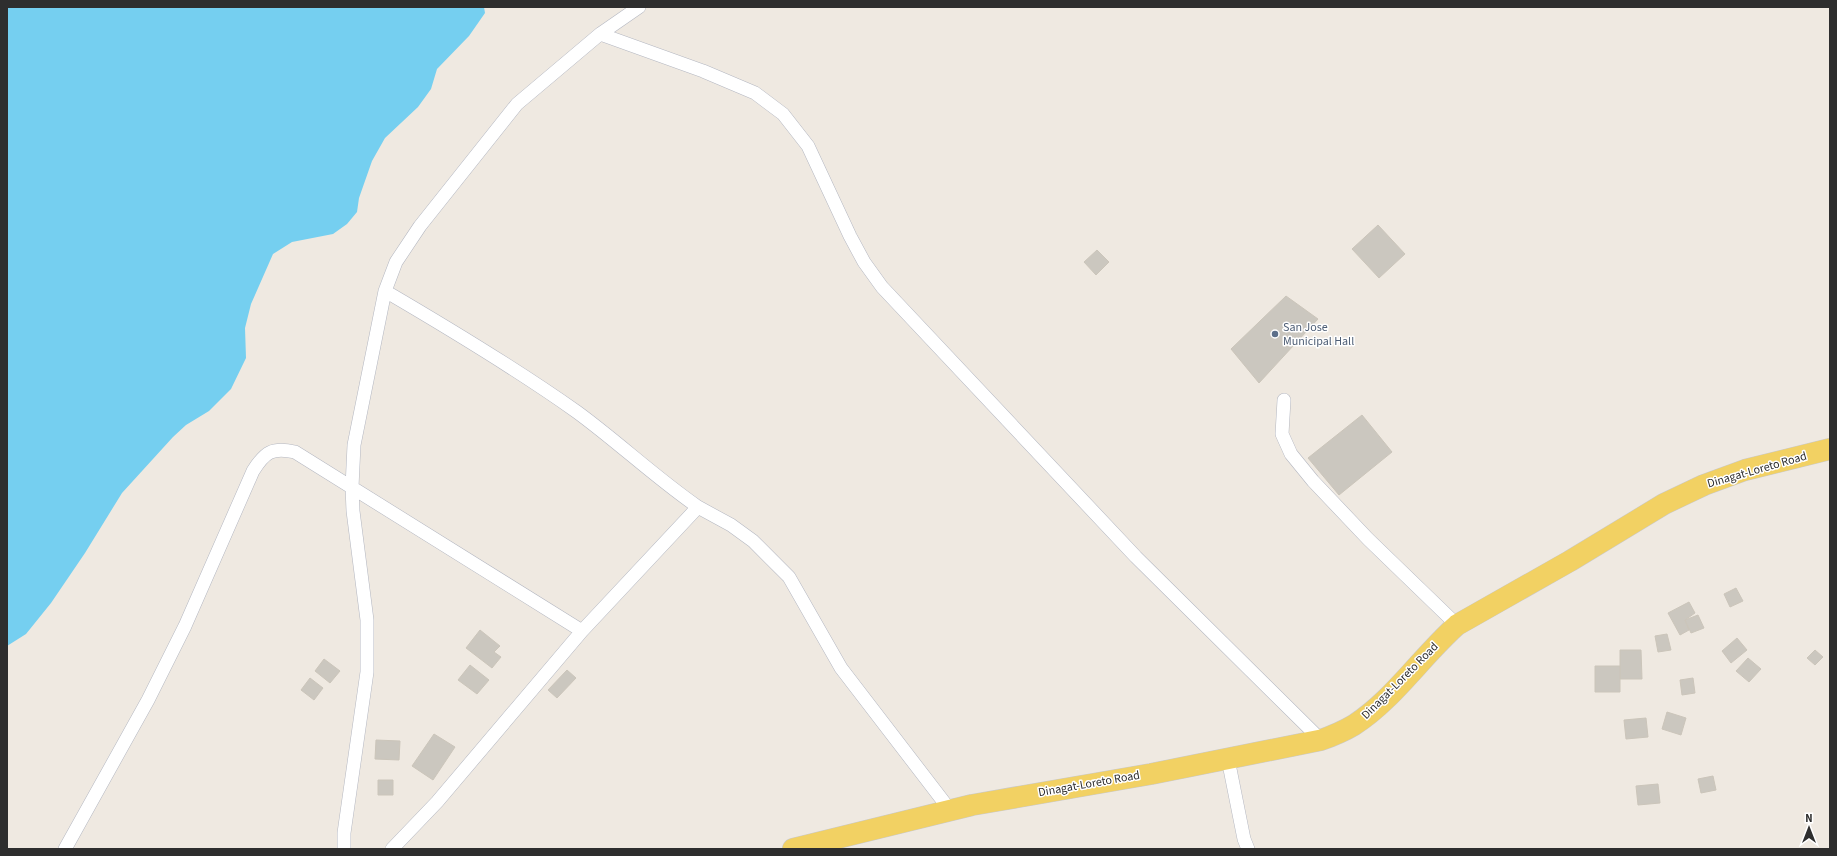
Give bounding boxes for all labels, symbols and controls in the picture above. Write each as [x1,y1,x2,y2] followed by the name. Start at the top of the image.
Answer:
[1283,319,1354,350] place label: San Jose Municipal Hall
[1270,329,1280,339] marker: San Jose Municipal Hall
[1705,448,1809,492] street label: Dinagat-Loreto Road
[1358,639,1442,723] street label: Dinagat-Loreto Road
[1037,767,1141,801] street label: Dinagat-Loreto Road
[1789,808,1829,848] north arrow
[1805,811,1813,826] text: N

